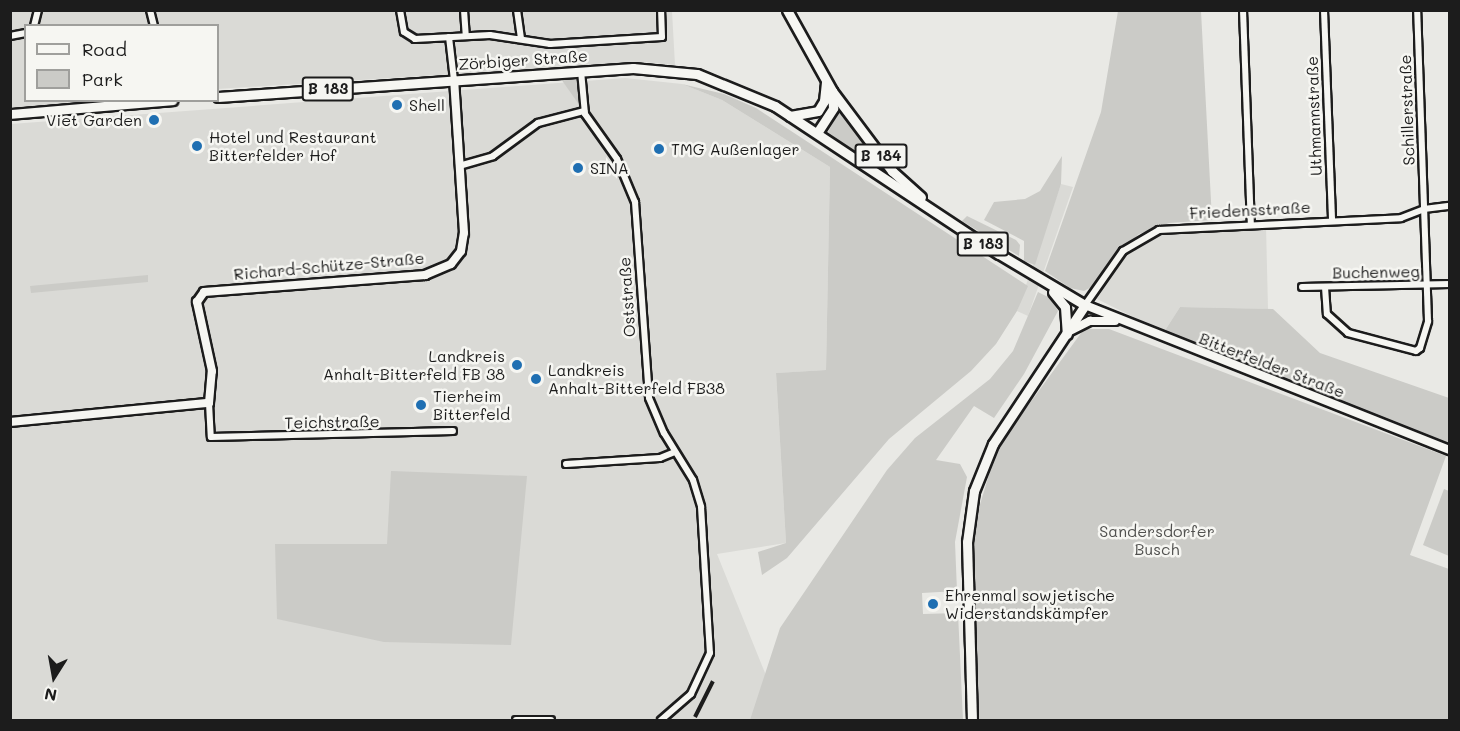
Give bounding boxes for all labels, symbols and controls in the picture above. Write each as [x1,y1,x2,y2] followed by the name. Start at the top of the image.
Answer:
[24,24,219,102] legend
[82,37,127,61] text: Road
[458,46,588,74] street label: Zörbiger Straße
[1395,54,1419,166] street label: Schillerstraße
[1302,56,1326,176] street label: Uthmannstraße
[82,67,123,91] text: Park
[301,77,355,101] road number: B 183
[409,95,445,115] place label: Shell
[390,98,404,112] marker: Shell
[46,110,142,130] place label: Viet Garden
[147,113,161,127] marker: Viet Garden
[209,127,376,165] place label: Hotel und Restaurant Bitterfelder Hof
[190,139,204,153] marker: Hotel und Restaurant Bitterfelder Hof
[671,139,800,159] place label: TMG Außenlager
[652,142,666,156] marker: TMG Außenlager
[854,144,908,168] road number: B 184
[590,158,629,178] place label: SINA
[571,161,585,175] marker: SINA
[1189,197,1311,223] street label: Friedensstraße
[956,232,1010,256] road number: B 183
[233,248,425,284] street label: Richard-Schütze-Straße
[615,256,639,338] street label: Oststraße
[1332,262,1420,282] street label: Buchenweg
[1197,328,1347,402] street label: Bitterfelder Straße
[323,346,505,384] place label: Landkreis Anhalt-Bitterfeld FB 38
[510,358,524,372] marker: Landkreis Anhalt-Bitterfeld FB 38
[548,360,725,398] place label: Landkreis Anhalt-Bitterfeld FB38
[529,372,543,386] marker: Landkreis Anhalt-Bitterfeld FB38
[433,386,510,424] place label: Tierheim Bitterfeld
[414,398,428,412] marker: Tierheim Bitterfeld
[284,412,380,432] street label: Teichstraße
[1099,521,1215,559] park label: Sandersdorfer Busch
[945,585,1115,623] place label: Ehrenmal sowjetische Widerstandskämpfer
[926,597,940,611] marker: Ehrenmal sowjetische Widerstandskämpfer
[24,647,84,707] north arrow
[43,684,58,707] text: N

